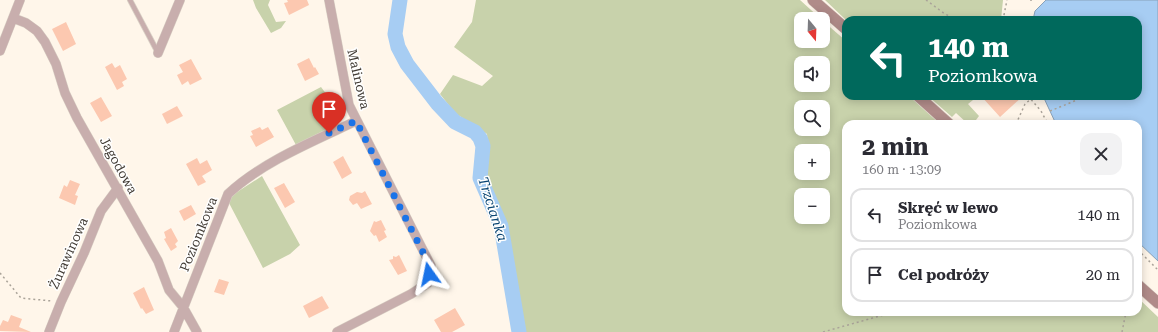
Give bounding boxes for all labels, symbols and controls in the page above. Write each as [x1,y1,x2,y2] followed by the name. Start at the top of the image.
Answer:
[794,12,830,48] north arrow
[794,12,830,224] map controls
[928,31,1009,64] text: 140 m
[862,32,914,84] icon: left
[344,48,373,111] street label: Malinowa
[794,56,830,92] button: sound
[928,65,1038,86] text: Poziomkowa
[312,92,346,133] pin
[318,98,340,120] icon: arrive
[794,100,830,136] button: search
[862,133,929,161] text: 2 min
[1080,133,1122,175] button: close
[97,134,140,196] street label: Jagodowa
[794,144,830,180] button: +
[862,162,941,177] text: 160 m · 13:09
[475,175,511,243] water label: Trzcianka
[794,188,830,224] button: −
[177,195,220,274] street label: Poziomkowa
[898,199,998,217] text: Skręć w lewo
[864,204,886,226] icon: left
[1077,206,1120,224] text: 140 m
[46,215,91,291] street label: Żurawinowa
[898,217,977,232] text: Poziomkowa
[408,253,450,295] position arrow
[864,264,886,286] icon: arrive
[898,266,989,284] text: Cel podróży
[1086,266,1120,284] text: 20 m

